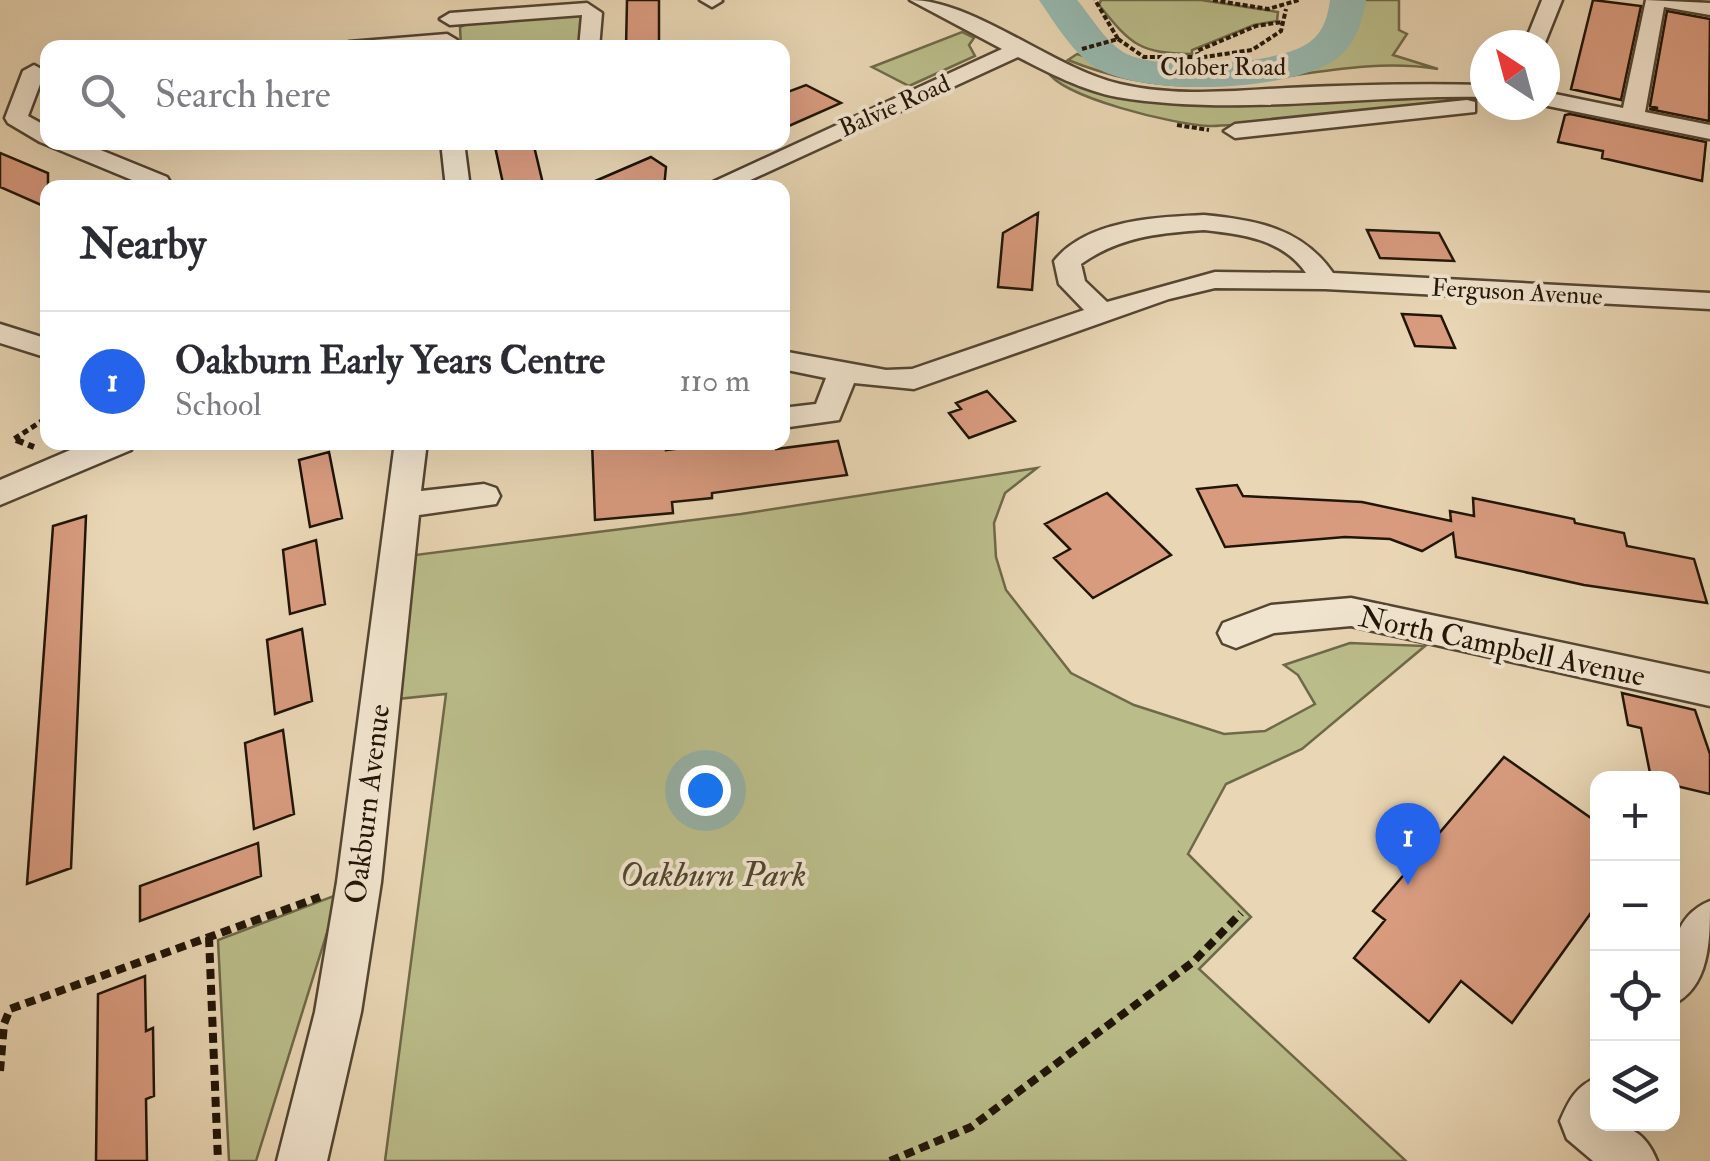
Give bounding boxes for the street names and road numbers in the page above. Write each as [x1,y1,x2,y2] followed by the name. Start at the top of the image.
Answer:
[1160,52,1286,83] street label: Clober Road
[834,68,955,145] street label: Balvie Road
[1431,273,1603,312] street label: Ferguson Avenue
[1355,598,1648,695] street label: North Campbell Avenue
[337,702,398,906] street label: Oakburn Avenue

